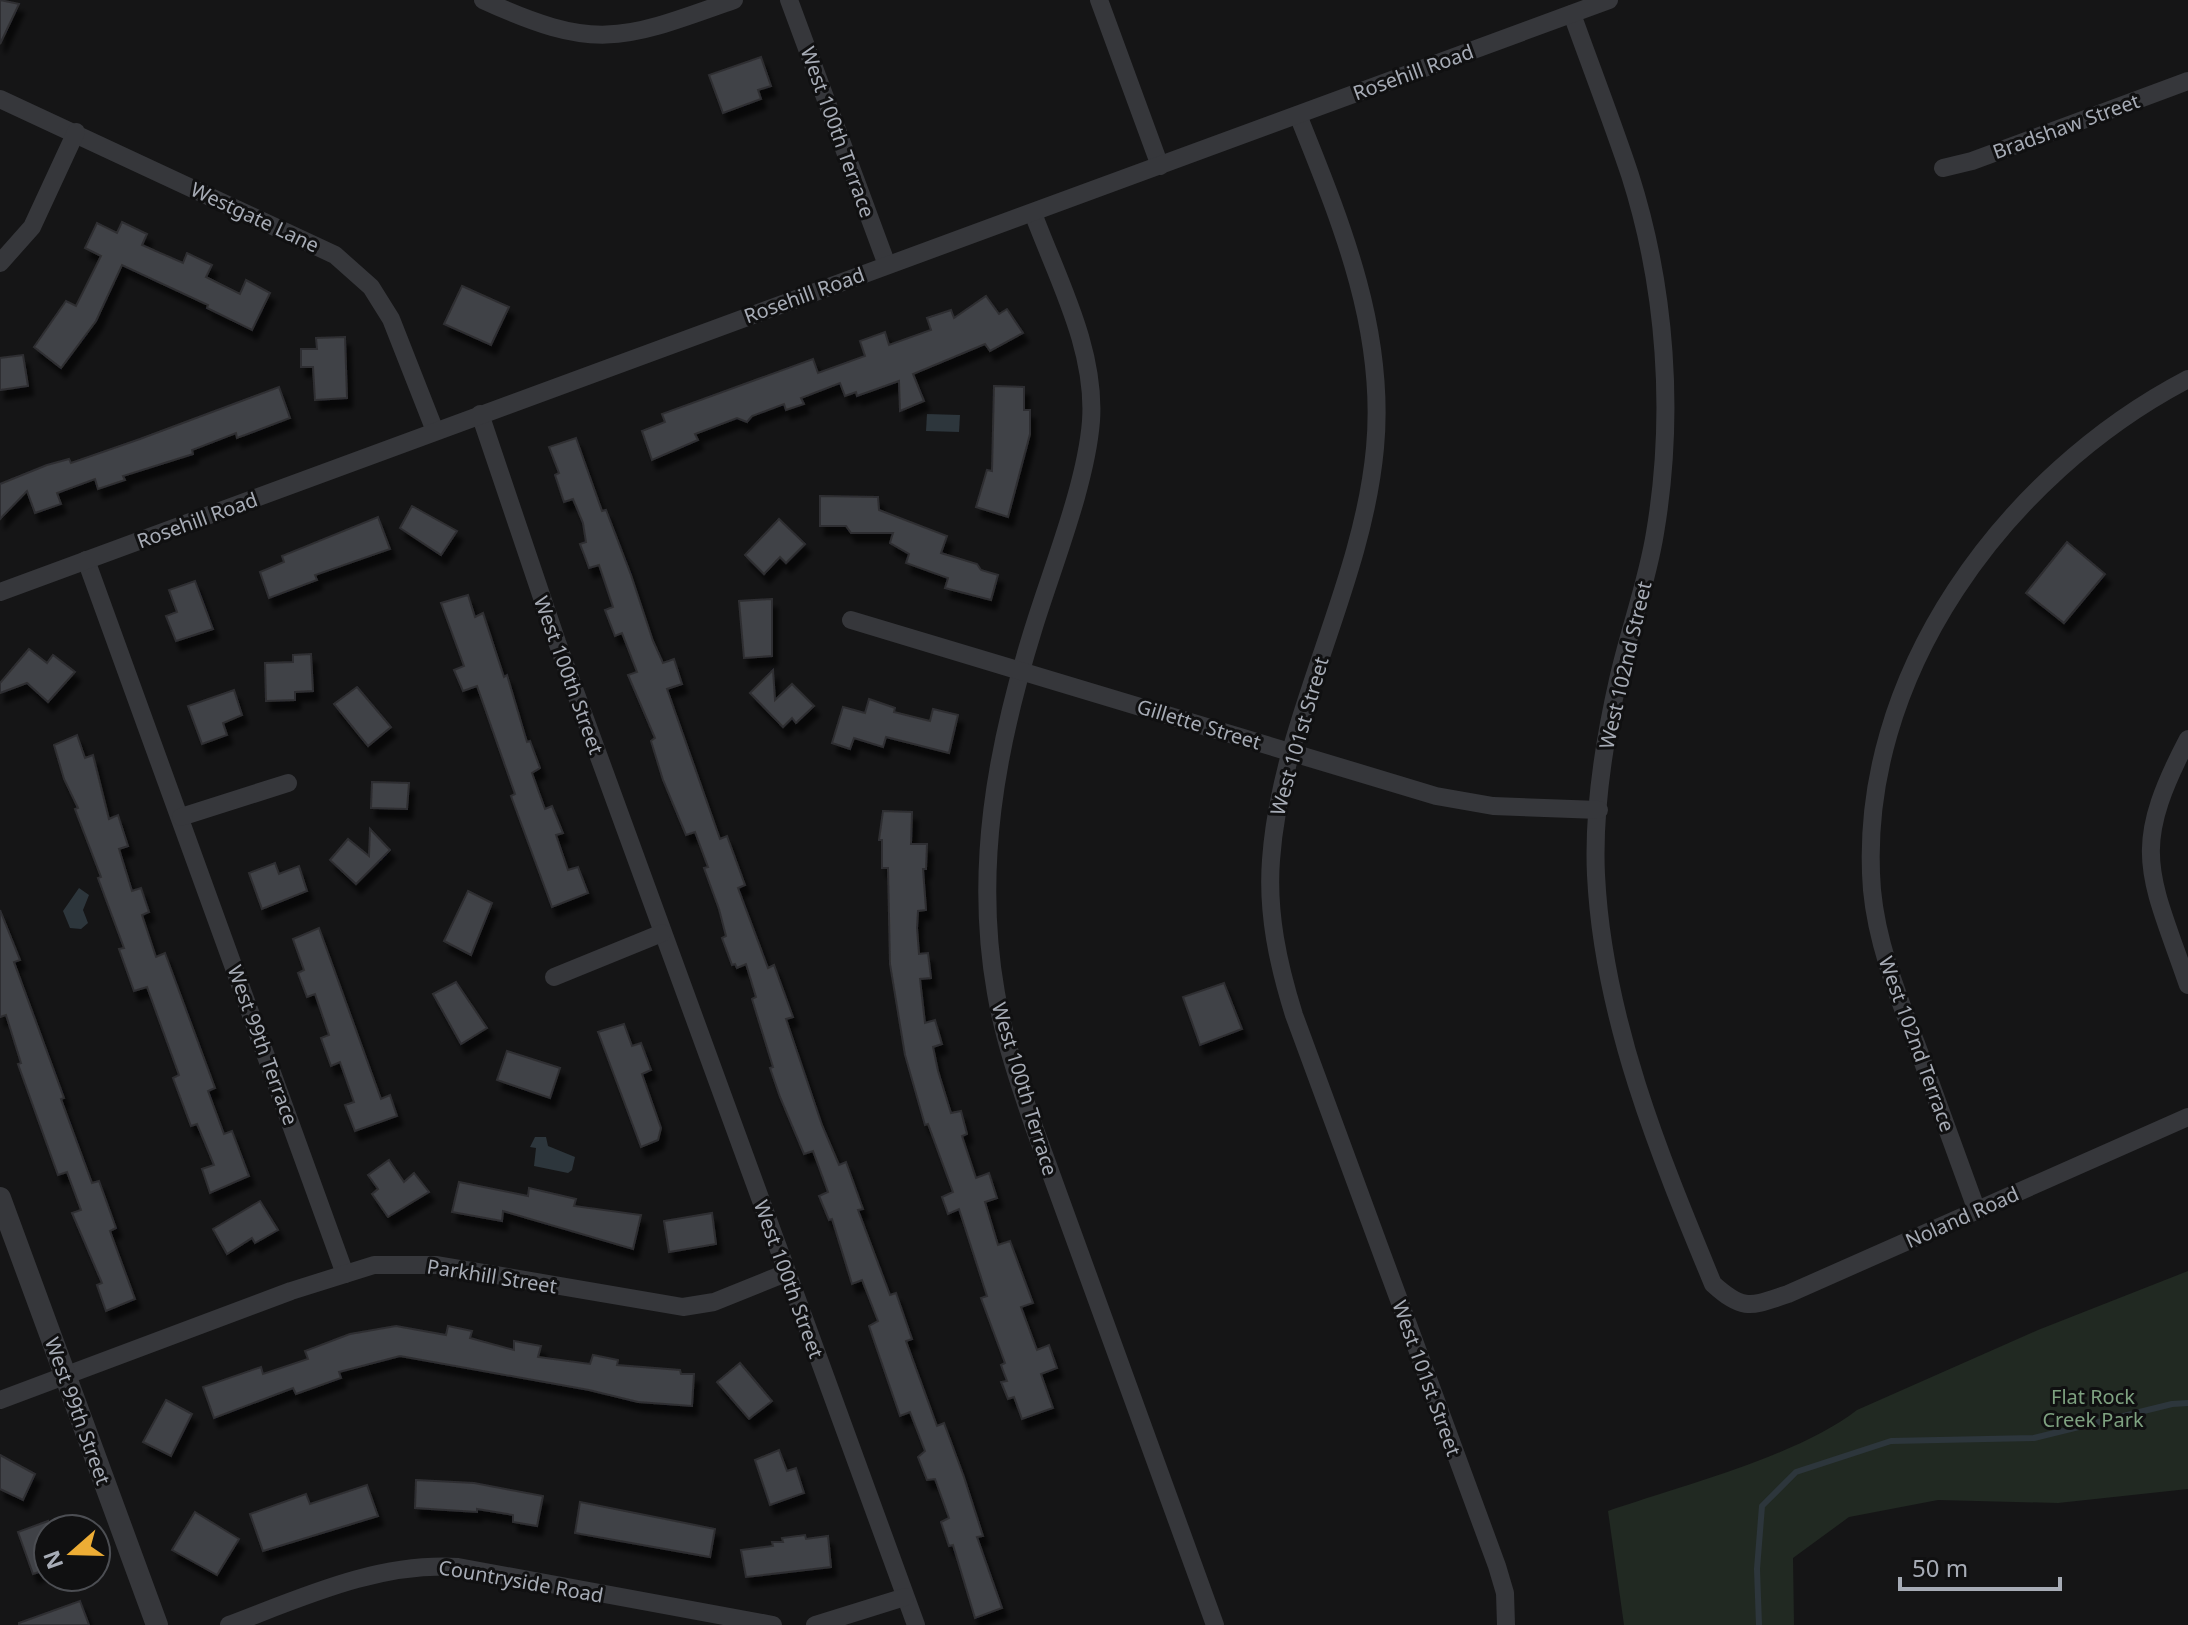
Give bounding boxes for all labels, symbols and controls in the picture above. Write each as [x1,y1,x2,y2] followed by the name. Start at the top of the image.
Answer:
[1349,38,1477,106] street label: Rosehill Road
[795,43,881,221] street label: West 100th Terrace
[1989,87,2143,165] street label: Bradshaw Street
[186,175,324,259] street label: Westgate Lane
[740,261,868,329] street label: Rosehill Road
[133,486,261,554] street label: Rosehill Road
[1593,578,1657,752] street label: West 102nd Street
[528,592,610,758] street label: West 100th Street
[1263,654,1335,818] street label: West 101st Street
[1134,692,1264,756] street label: Gillette Street
[1873,953,1961,1135] street label: West 102nd Terrace
[222,961,304,1129] street label: West 99th Terrace
[986,999,1064,1179] street label: West 100th Terrace
[1901,1180,2023,1254] street label: Noland Road
[748,1196,830,1362] street label: West 100th Street
[425,1252,559,1300] street label: Parkhill Street
[1386,1296,1468,1460] street label: West 101st Street
[39,1334,117,1488] street label: West 99th Street
[2042,1383,2144,1433] park label: Flat Rock Creek Park
[32,1513,112,1593] north arrow
[1900,1541,2060,1591] scale bar
[35,1547,69,1574] text: N
[1912,1551,1968,1584] text: 50 m
[437,1553,605,1609] street label: Countryside Road

